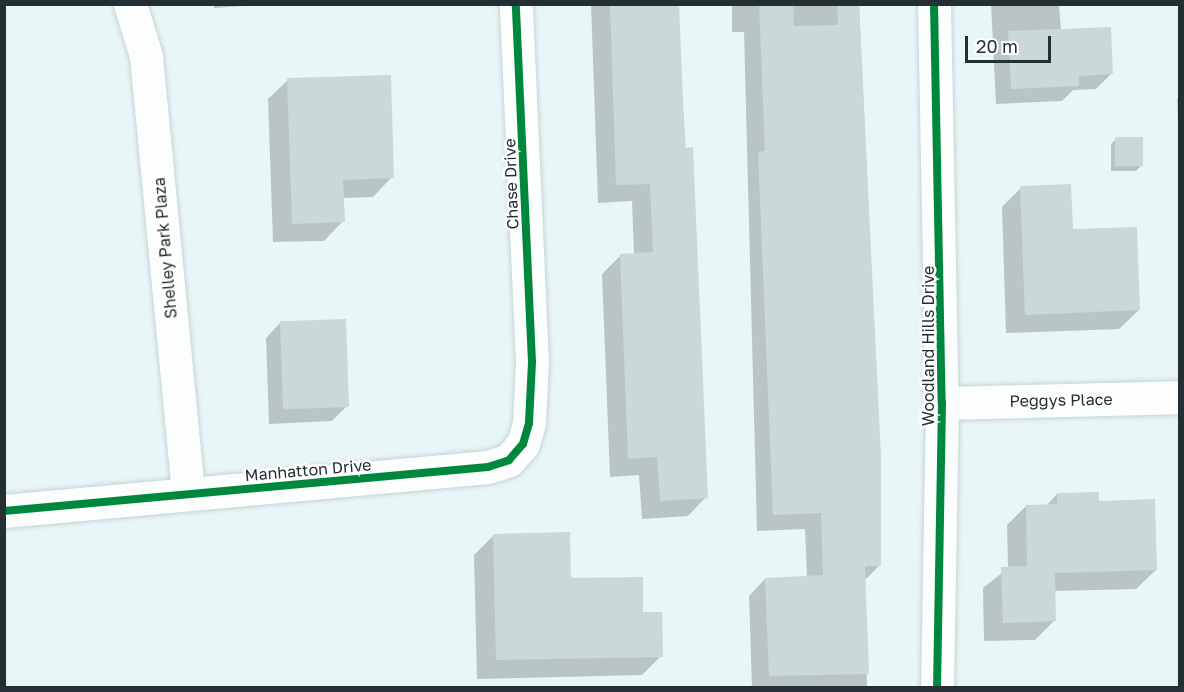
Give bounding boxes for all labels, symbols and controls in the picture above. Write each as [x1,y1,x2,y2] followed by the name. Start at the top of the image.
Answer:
[968,24,1054,62] scale bar
[976,35,1018,57] text: 20 m
[500,138,522,230] street label: Chase Drive
[149,177,181,319] street label: Shelley Park Plaza
[918,266,938,426] street label: Woodland Hills Drive
[1009,389,1113,411] street label: Peggys Place
[244,455,372,485] street label: Manhatton Drive

